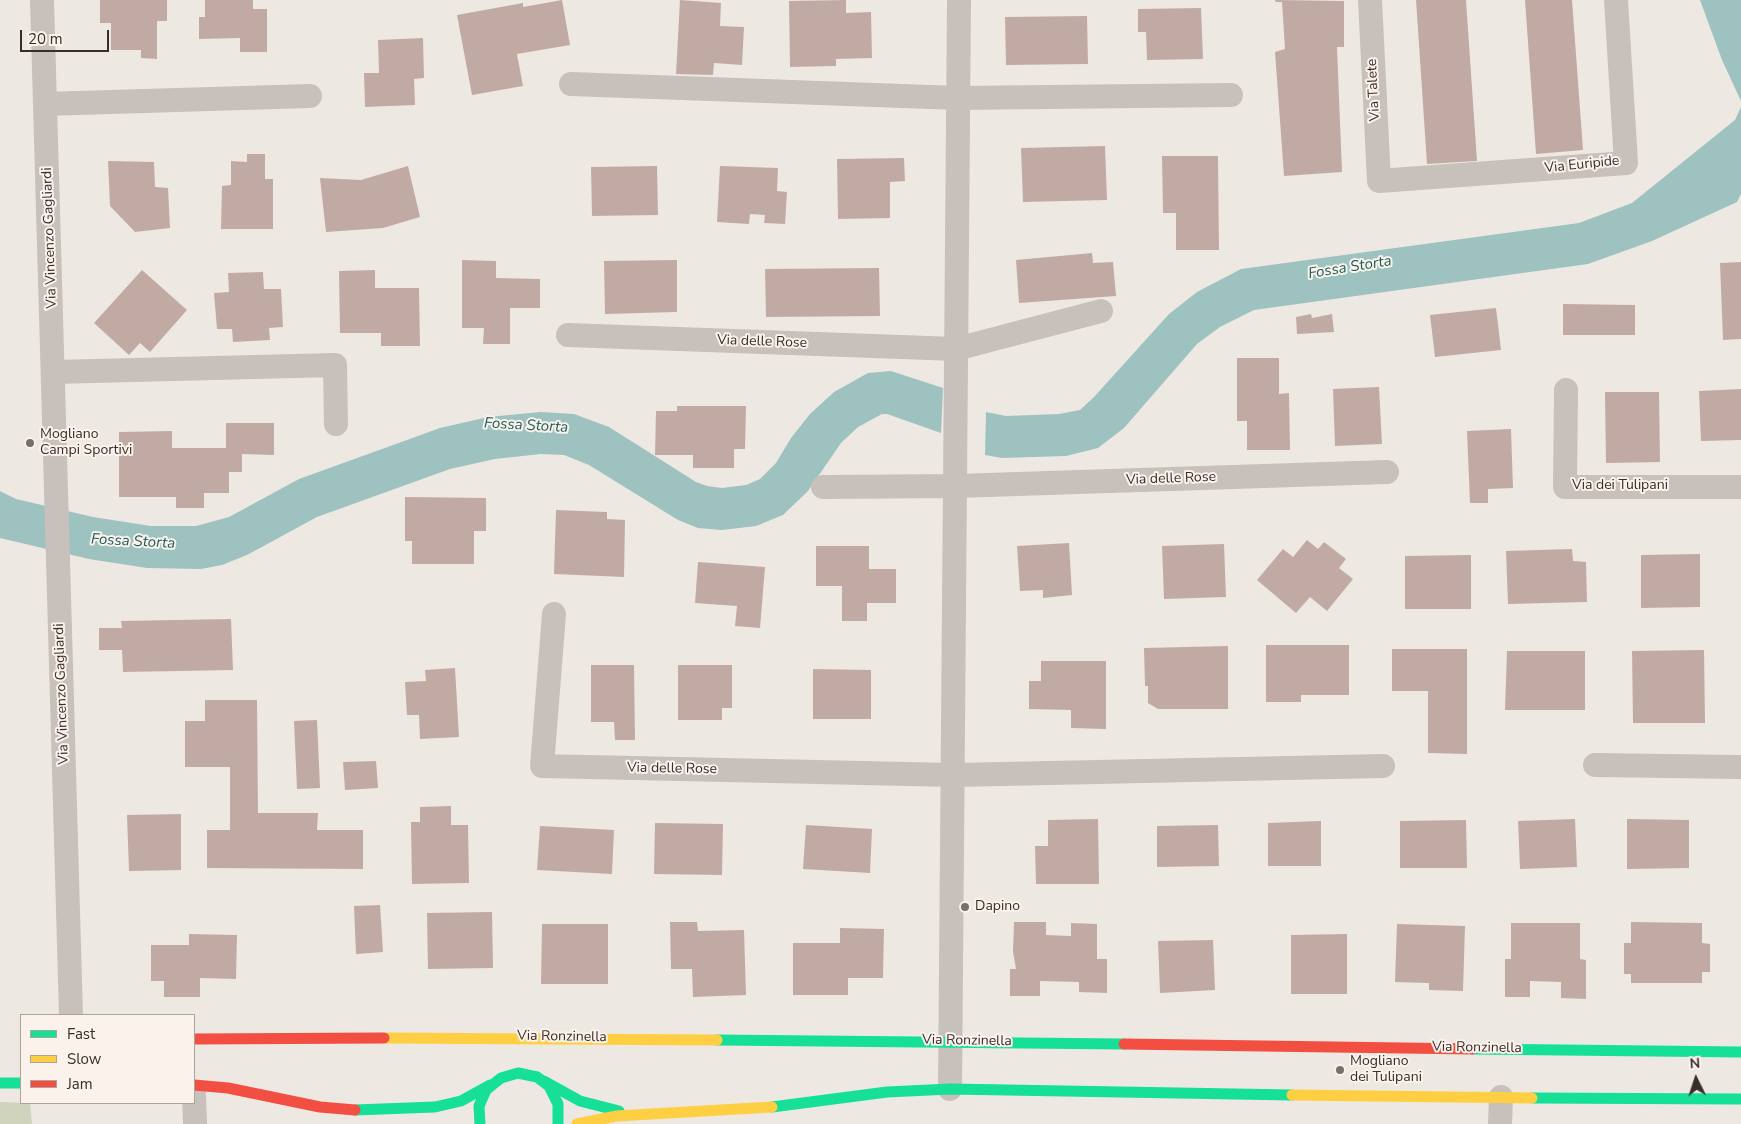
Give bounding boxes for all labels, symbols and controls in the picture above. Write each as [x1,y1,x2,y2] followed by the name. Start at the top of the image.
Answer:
[22,20,111,52] scale bar
[28,29,63,49] text: 20 m
[1364,58,1384,122] street label: Via Talete
[1544,153,1620,177] street label: Via Euripide
[39,167,61,309] street label: Via Vincenzo Gagliardi
[1307,253,1393,283] water label: Fossa Storta
[717,332,807,352] street label: Via delle Rose
[483,415,569,437] water label: Fossa Storta
[40,427,132,460] place label: Mogliano Campi Sportivi
[24,437,36,449] marker: Mogliano Campi Sportivi
[1126,469,1216,489] street label: Via delle Rose
[1572,478,1668,494] street label: Via dei Tulipani
[90,531,176,553] water label: Fossa Storta
[51,623,73,765] street label: Via Vincenzo Gagliardi
[627,760,717,778] street label: Via delle Rose
[975,899,1020,915] place label: Dapino
[959,901,971,913] marker: Dapino
[20,1014,195,1104] legend
[67,1024,95,1044] text: Fast
[517,1028,607,1046] street label: Via Ronzinella
[922,1032,1012,1050] street label: Via Ronzinella
[1432,1039,1522,1057] street label: Via Ronzinella
[67,1049,101,1069] text: Slow
[1350,1054,1422,1086] place label: Mogliano dei Tulipani
[1671,1054,1721,1104] north arrow
[1689,1054,1701,1073] text: N
[1334,1064,1346,1076] marker: Mogliano dei Tulipani
[67,1074,93,1094] text: Jam

